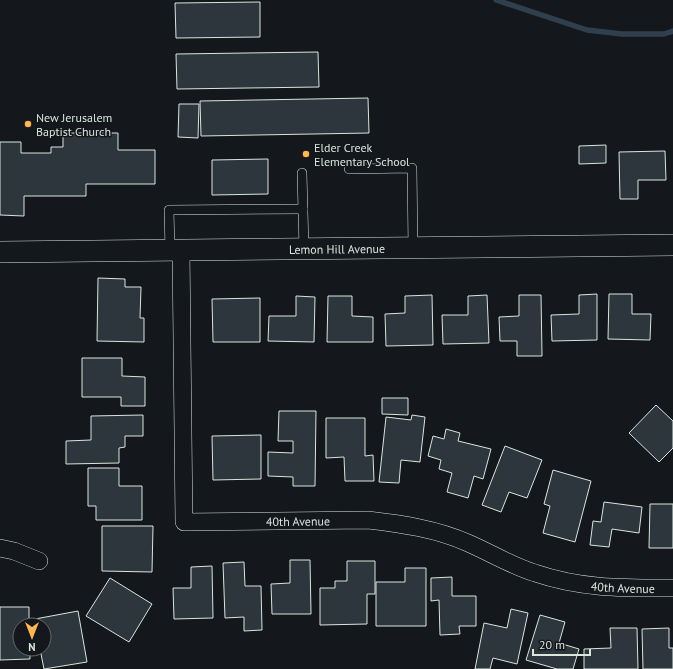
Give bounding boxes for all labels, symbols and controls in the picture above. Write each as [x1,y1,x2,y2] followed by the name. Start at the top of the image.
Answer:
[36,110,112,139] place label: New Jerusalem Baptist Church
[23,119,33,129] marker: New Jerusalem Baptist Church
[314,140,410,169] place label: Elder Creek Elementary School
[301,149,311,159] marker: Elder Creek Elementary School
[289,240,385,256] street label: Lemon Hill Avenue
[266,513,330,529] street label: 40th Avenue
[590,578,655,596] street label: 40th Avenue
[12,617,52,657] north arrow
[533,631,590,657] scale bar
[539,637,565,652] text: 20 m
[28,640,36,654] text: N

